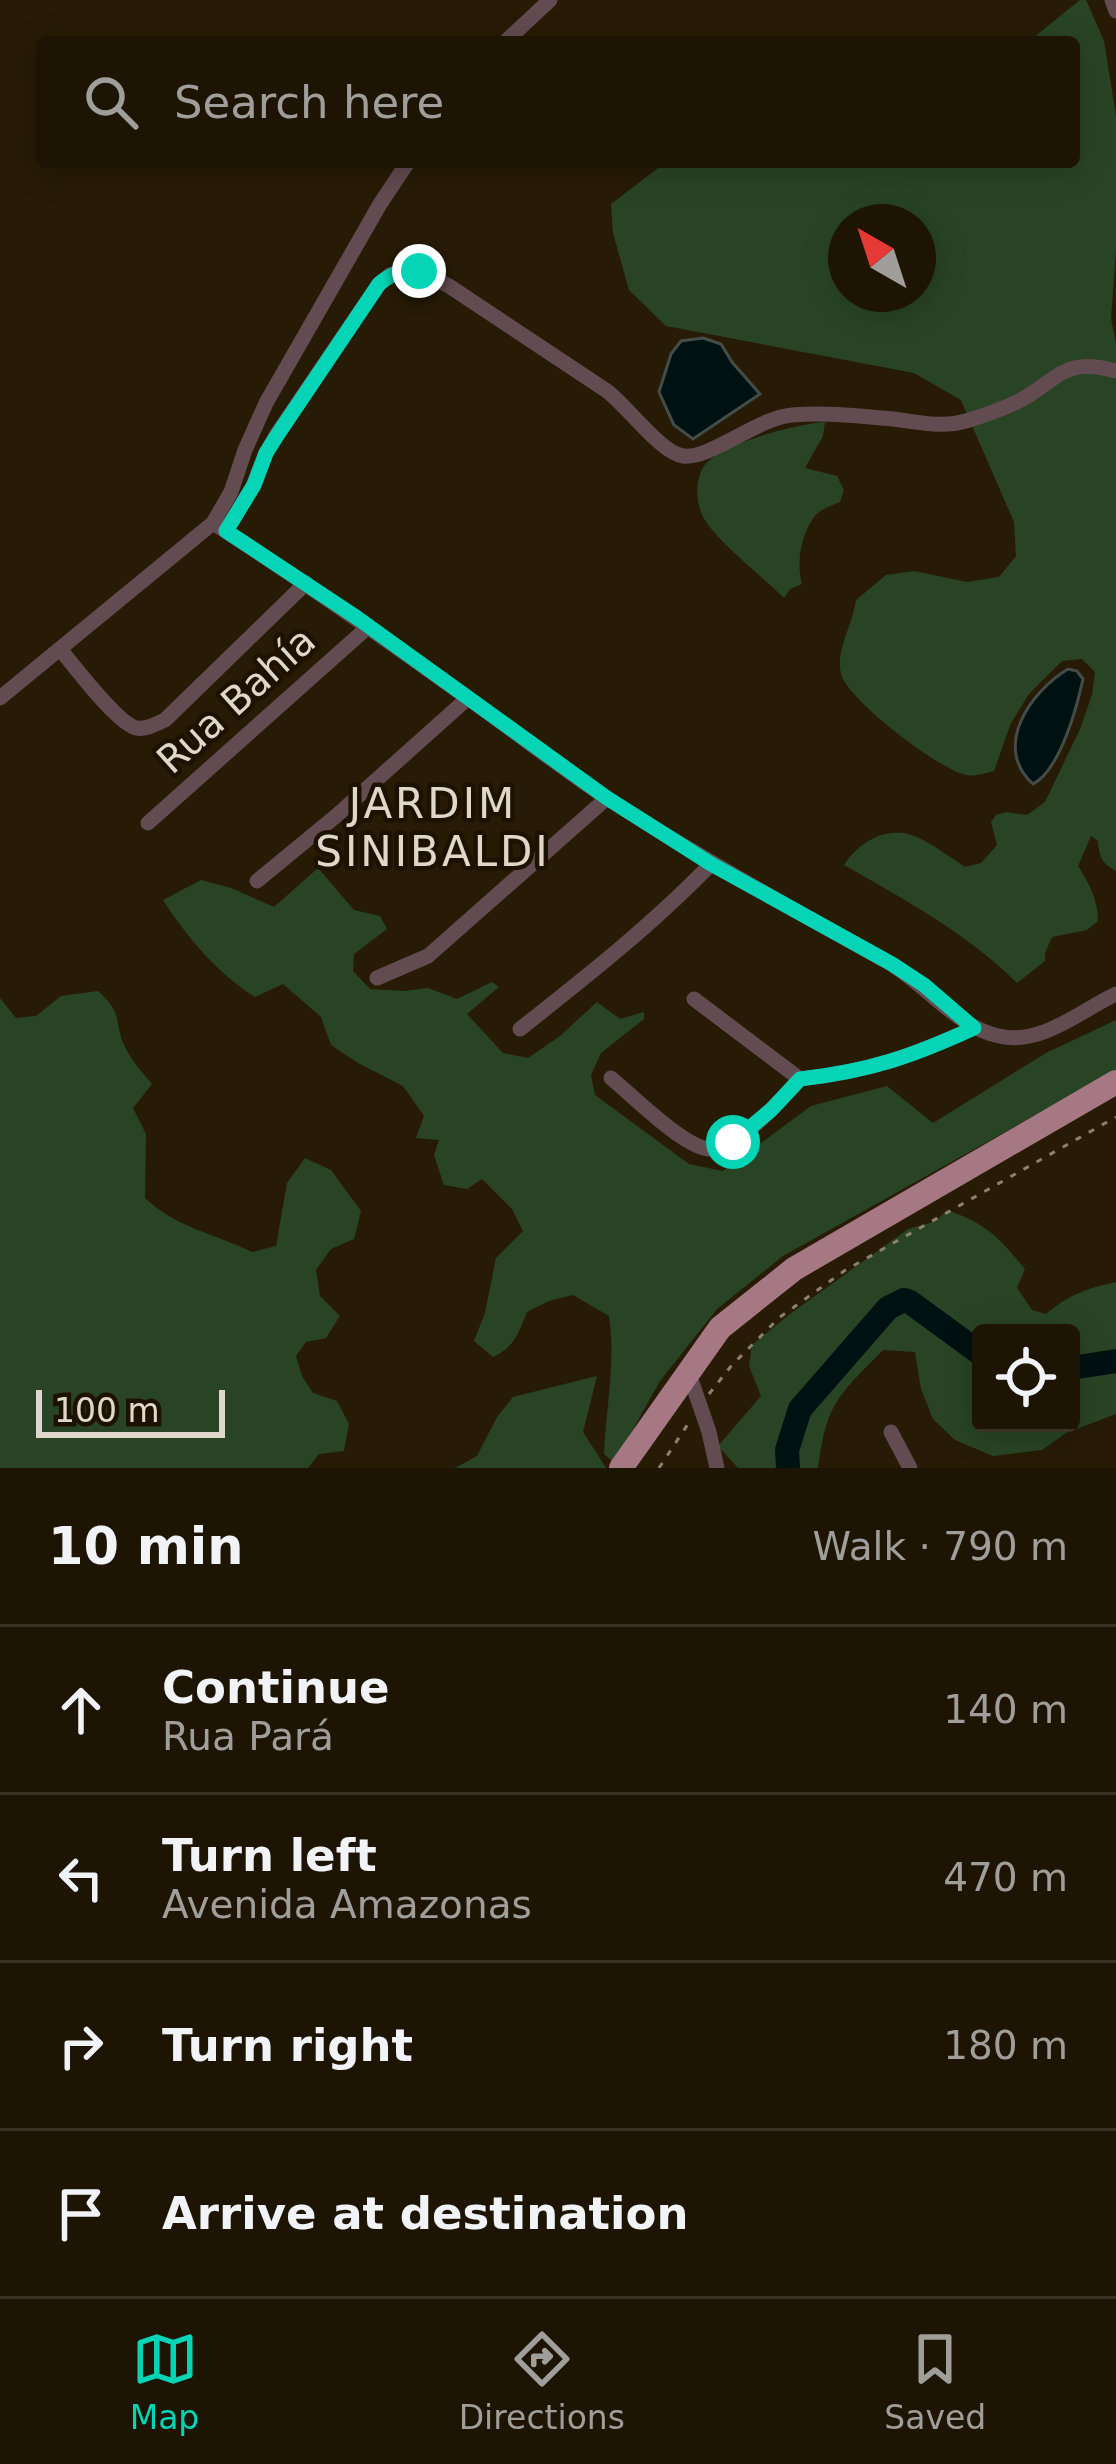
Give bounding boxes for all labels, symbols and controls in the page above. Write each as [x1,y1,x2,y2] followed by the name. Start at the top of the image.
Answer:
[36,36,1080,168] search box
[78,69,144,135] icon: search
[174,76,444,129] text: Search here
[828,204,936,312] north arrow
[392,244,446,298] route end
[148,618,324,782] street label: Rua Bahía
[315,779,551,876] district label: JARDIM SINIBALDI
[706,1115,760,1169] route start
[972,1324,1080,1432] map controls
[972,1324,1080,1432] button: locate
[36,1384,225,1437] scale bar
[54,1391,160,1430] text: 100 m
[48,1517,244,1576] text: 10 min
[813,1524,1068,1569] text: Walk · 790 m
[162,1661,390,1714] text: Continue
[48,1677,114,1743] icon: ahead
[943,1687,1068,1732] text: 140 m
[162,1714,334,1759] text: Rua Pará
[162,1829,377,1882] text: Turn left
[48,1845,114,1911] icon: left
[943,1855,1068,1900] text: 470 m
[162,1882,532,1927] text: Avenida Amazonas
[48,2013,114,2079] icon: right
[162,2019,413,2072] text: Turn right
[943,2023,1068,2068] text: 180 m
[48,2181,114,2247] icon: arrive
[162,2187,688,2240] text: Arrive at destination
[130,2326,199,2437] tab: Map
[459,2326,625,2437] tab: Directions
[884,2326,986,2437] tab: Saved

